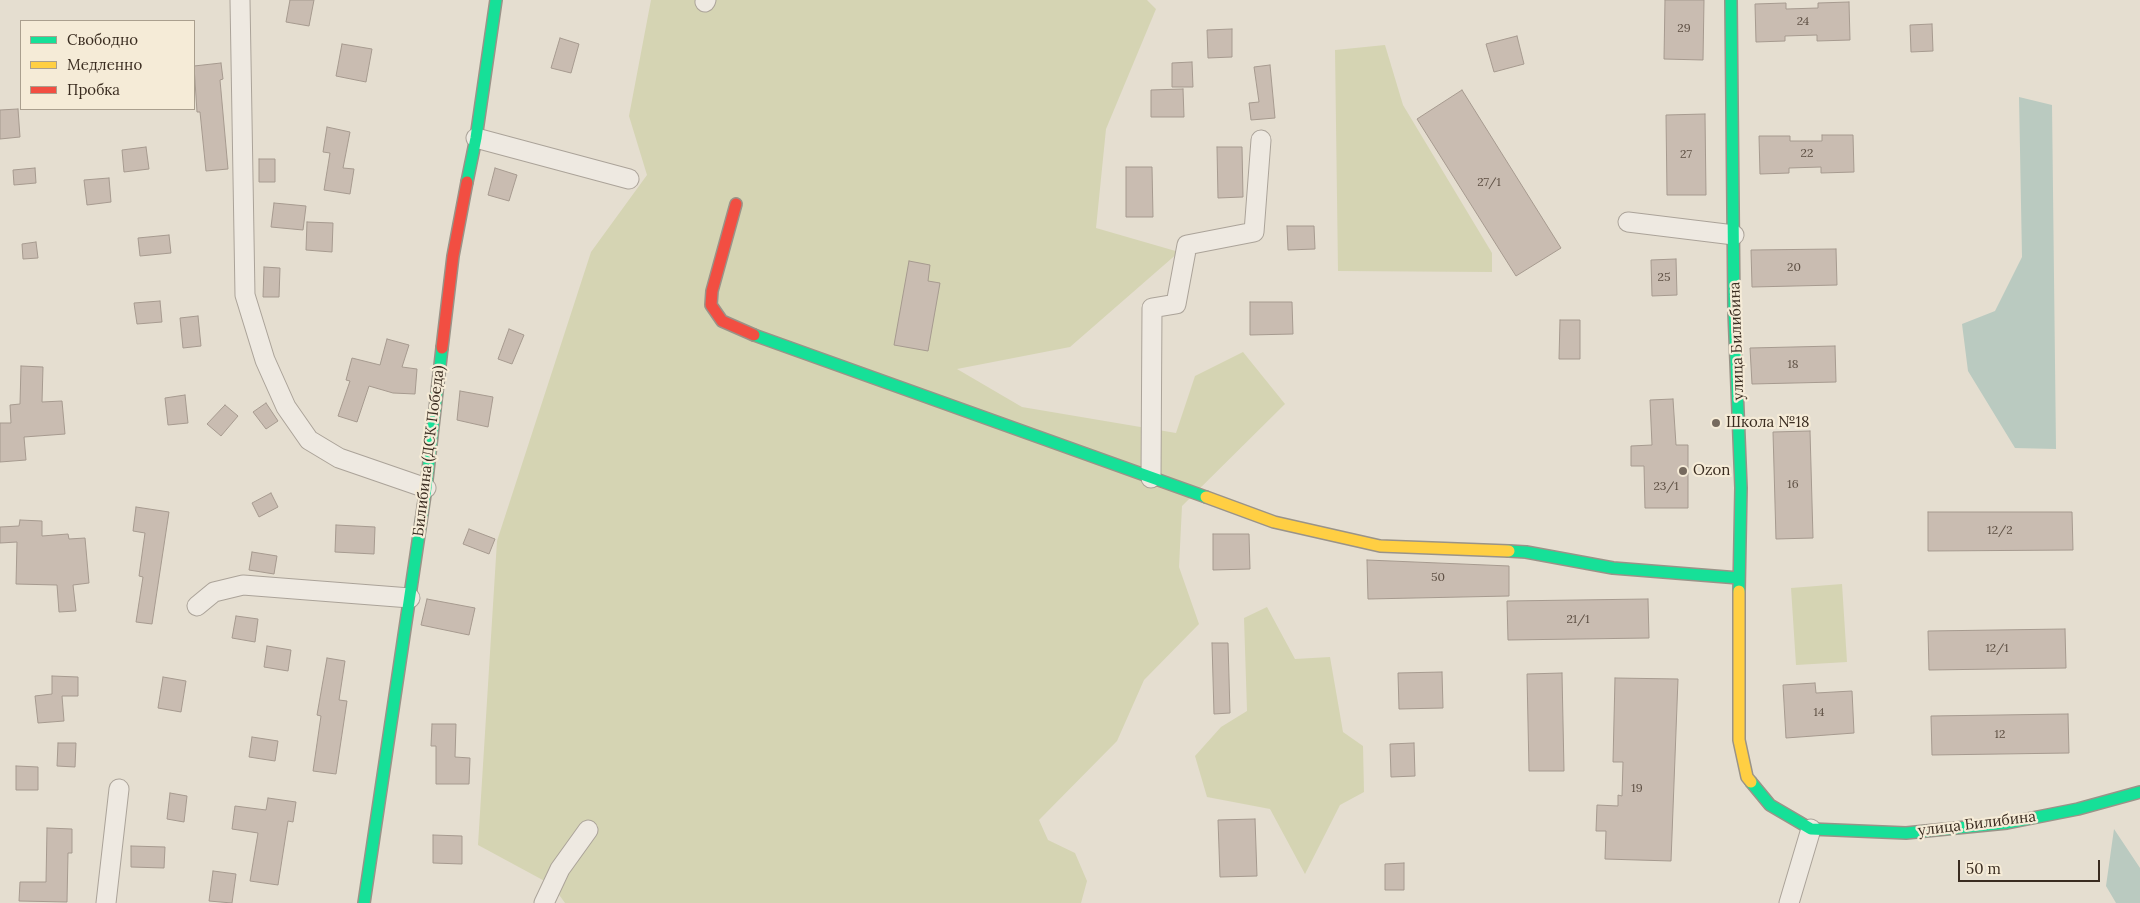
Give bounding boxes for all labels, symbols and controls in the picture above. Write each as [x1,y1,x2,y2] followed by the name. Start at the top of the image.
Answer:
[1797,15,1809,29] house number: 24
[20,20,195,110] legend
[1677,22,1691,36] house number: 29
[67,30,138,49] text: Свободно
[67,55,142,74] text: Медленно
[67,80,120,99] text: Пробка
[1801,147,1813,161] house number: 22
[1680,148,1692,162] house number: 27
[1477,176,1501,190] house number: 27/1
[1787,261,1801,275] house number: 20
[1658,271,1670,285] house number: 25
[1726,281,1748,401] street label: улица Билибина
[1787,358,1799,372] house number: 18
[410,364,448,538] street label: Билибина (ДСК Победа)
[1726,414,1810,432] place label: Школа №18
[1710,417,1722,429] marker: Школа №18
[1693,462,1730,480] place label: Ozon
[1677,465,1689,477] marker: Ozon
[1787,478,1799,492] house number: 16
[1653,480,1679,494] house number: 23/1
[1987,524,2013,538] house number: 12/2
[1431,571,1445,585] house number: 50
[1566,613,1590,627] house number: 21/1
[1985,642,2009,656] house number: 12/1
[1814,706,1824,720] house number: 14
[1995,728,2005,742] house number: 12
[1631,782,1643,796] house number: 19
[1917,808,2037,840] street label: улица Билибина
[1960,850,2102,882] scale bar
[1966,859,2001,878] text: 50 m

